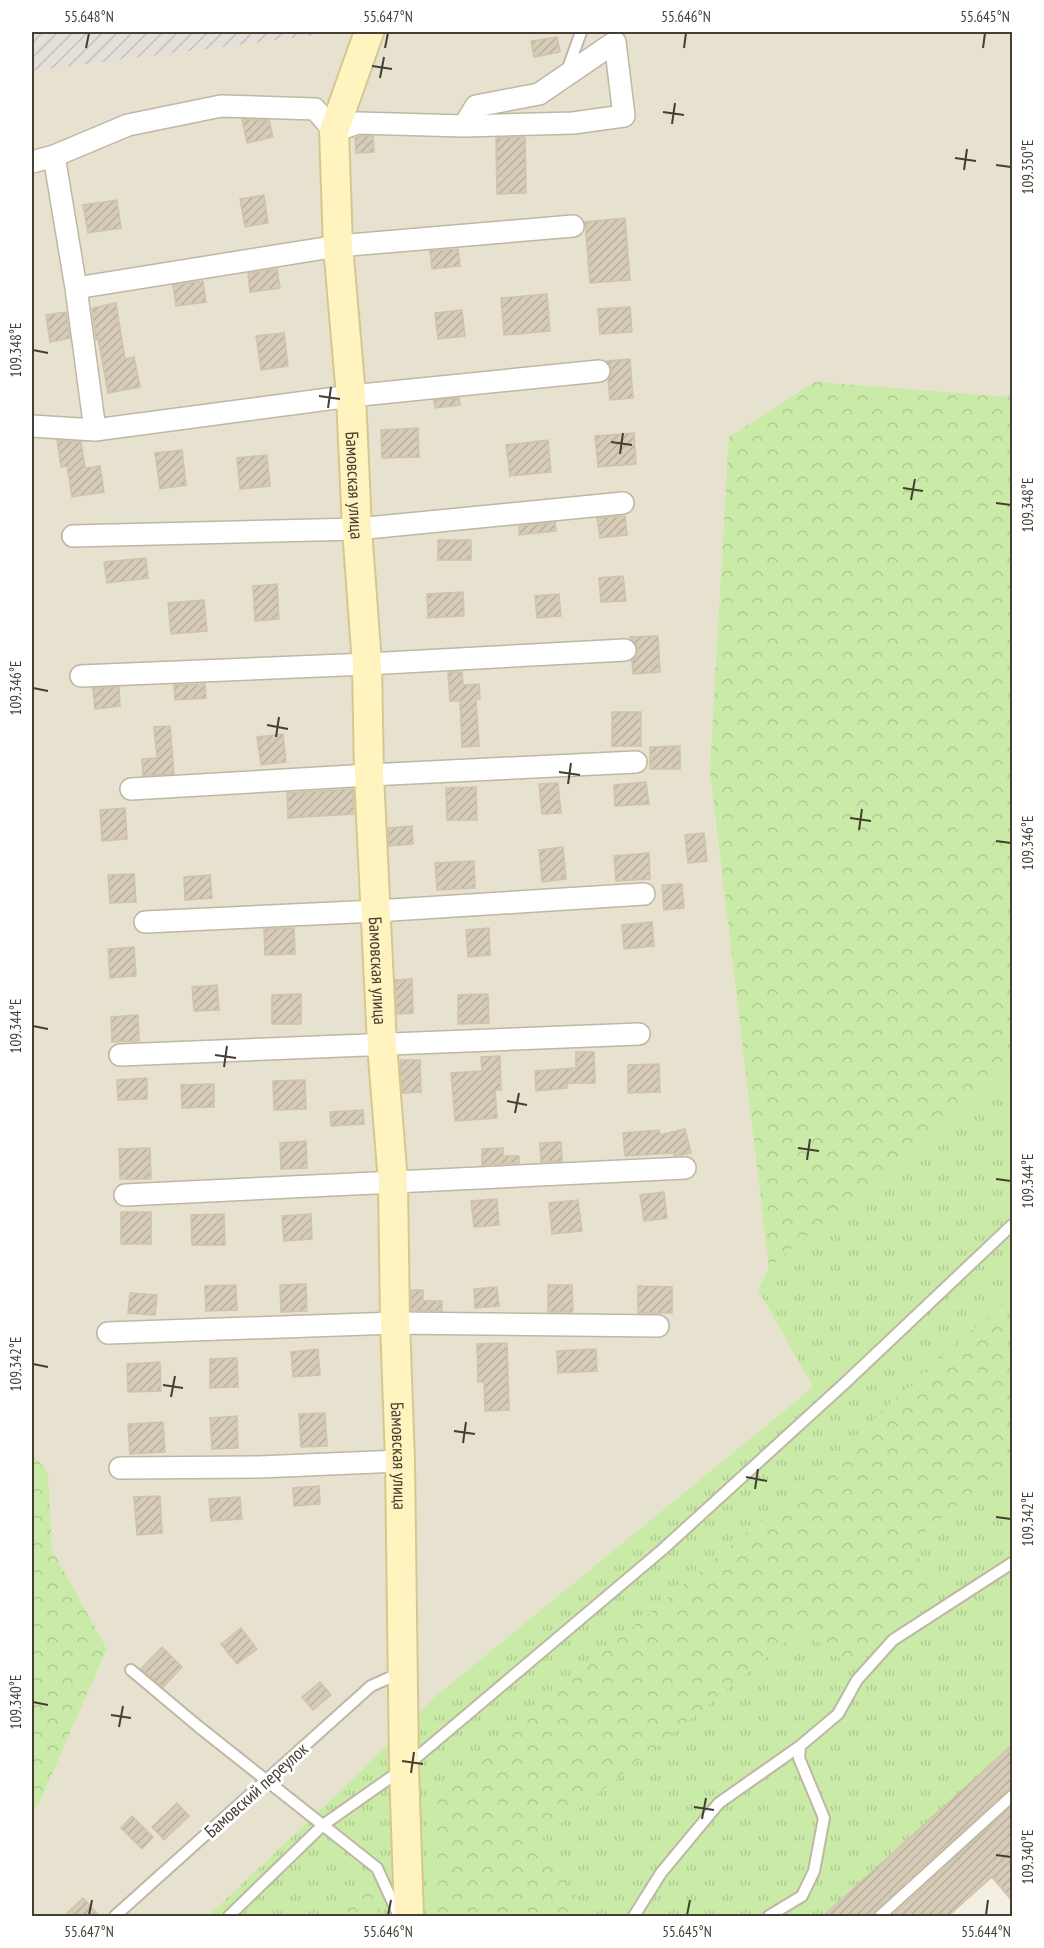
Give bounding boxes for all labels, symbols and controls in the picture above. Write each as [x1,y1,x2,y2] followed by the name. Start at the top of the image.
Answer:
[64,7,114,26] text: 55.648°N
[363,7,413,26] text: 55.647°N
[661,7,711,26] text: 55.646°N
[960,7,1010,26] text: 55.645°N
[1018,140,1037,194] text: 109.350°E
[6,323,25,377] text: 109.348°E
[341,431,369,540] street label: Бамовская улица
[1018,478,1037,532] text: 109.348°E
[6,661,25,715] text: 109.346°E
[1018,816,1037,870] text: 109.346°E
[364,916,393,1025] street label: Бамовская улица
[6,999,25,1053] text: 109.344°E
[1018,1154,1037,1208] text: 109.344°E
[6,1337,25,1391] text: 109.342°E
[386,1402,412,1510] street label: Бамовская улица
[1018,1492,1037,1546] text: 109.342°E
[6,1675,25,1729] text: 109.340°E
[199,1737,313,1843] street label: Бамовский переулок
[1018,1830,1037,1884] text: 109.340°E
[64,1922,114,1941] text: 55.647°N
[363,1922,413,1941] text: 55.646°N
[662,1922,712,1941] text: 55.645°N
[961,1922,1011,1941] text: 55.644°N

